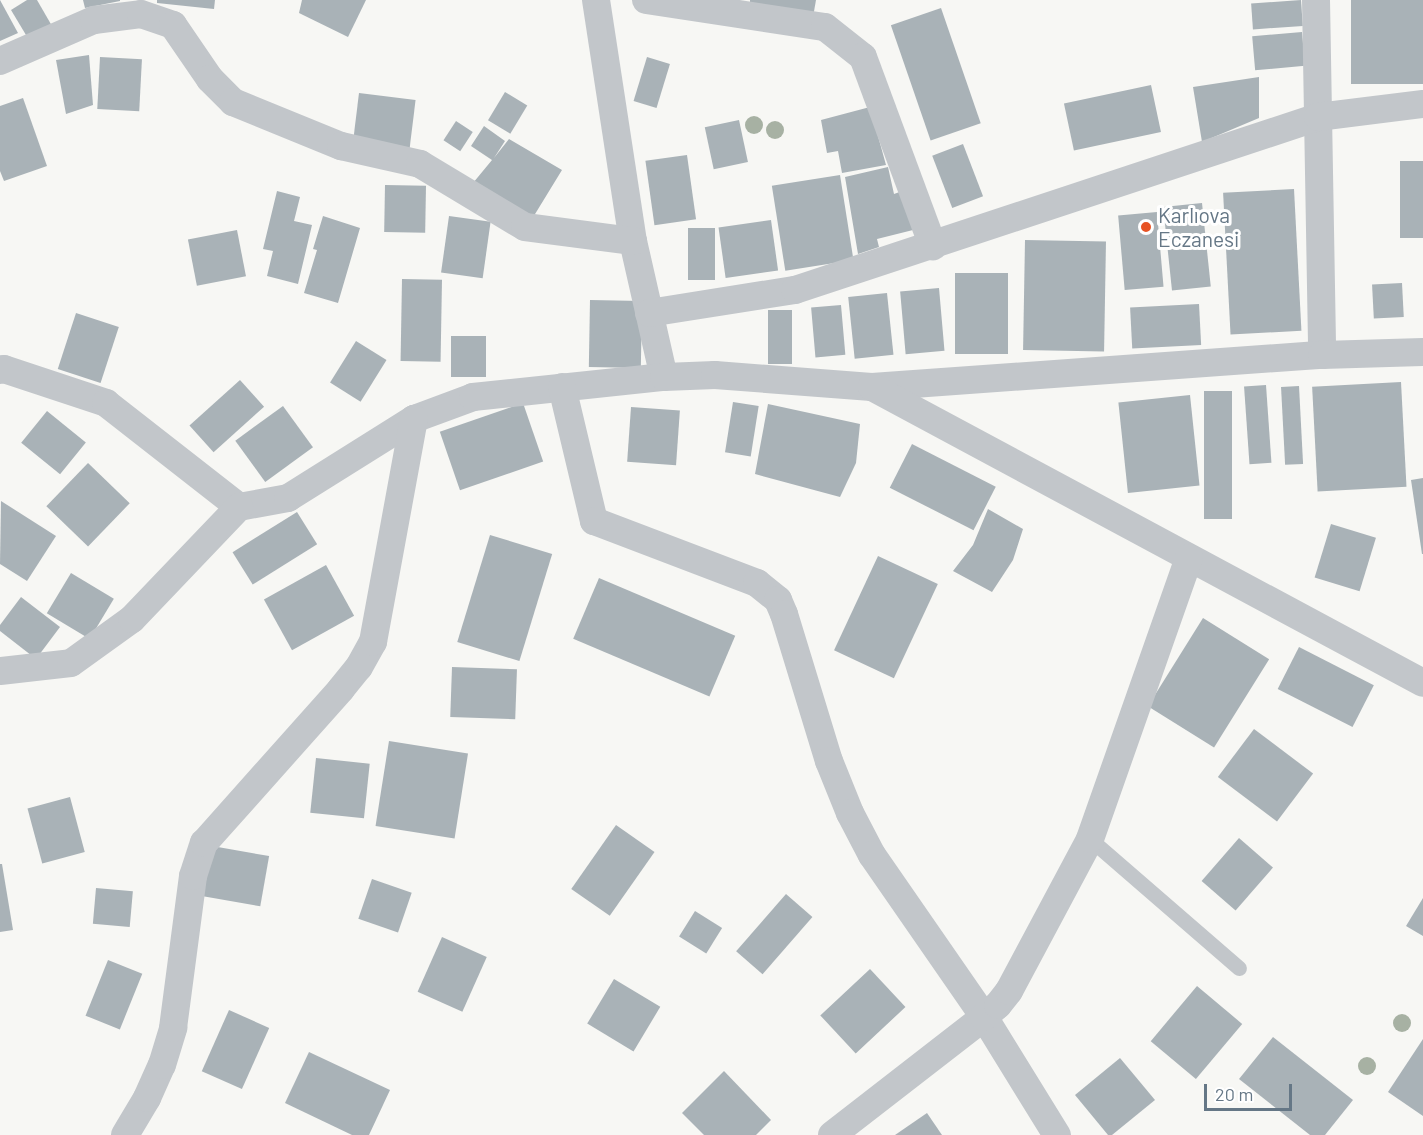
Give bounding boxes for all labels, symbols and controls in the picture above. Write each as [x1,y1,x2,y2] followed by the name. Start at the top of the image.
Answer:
[1158,202,1239,252] place label: Karlıova Eczanesi
[1139,220,1153,234] marker: Karlıova Eczanesi
[1207,1072,1296,1110] scale bar
[1215,1083,1253,1105] text: 20 m

